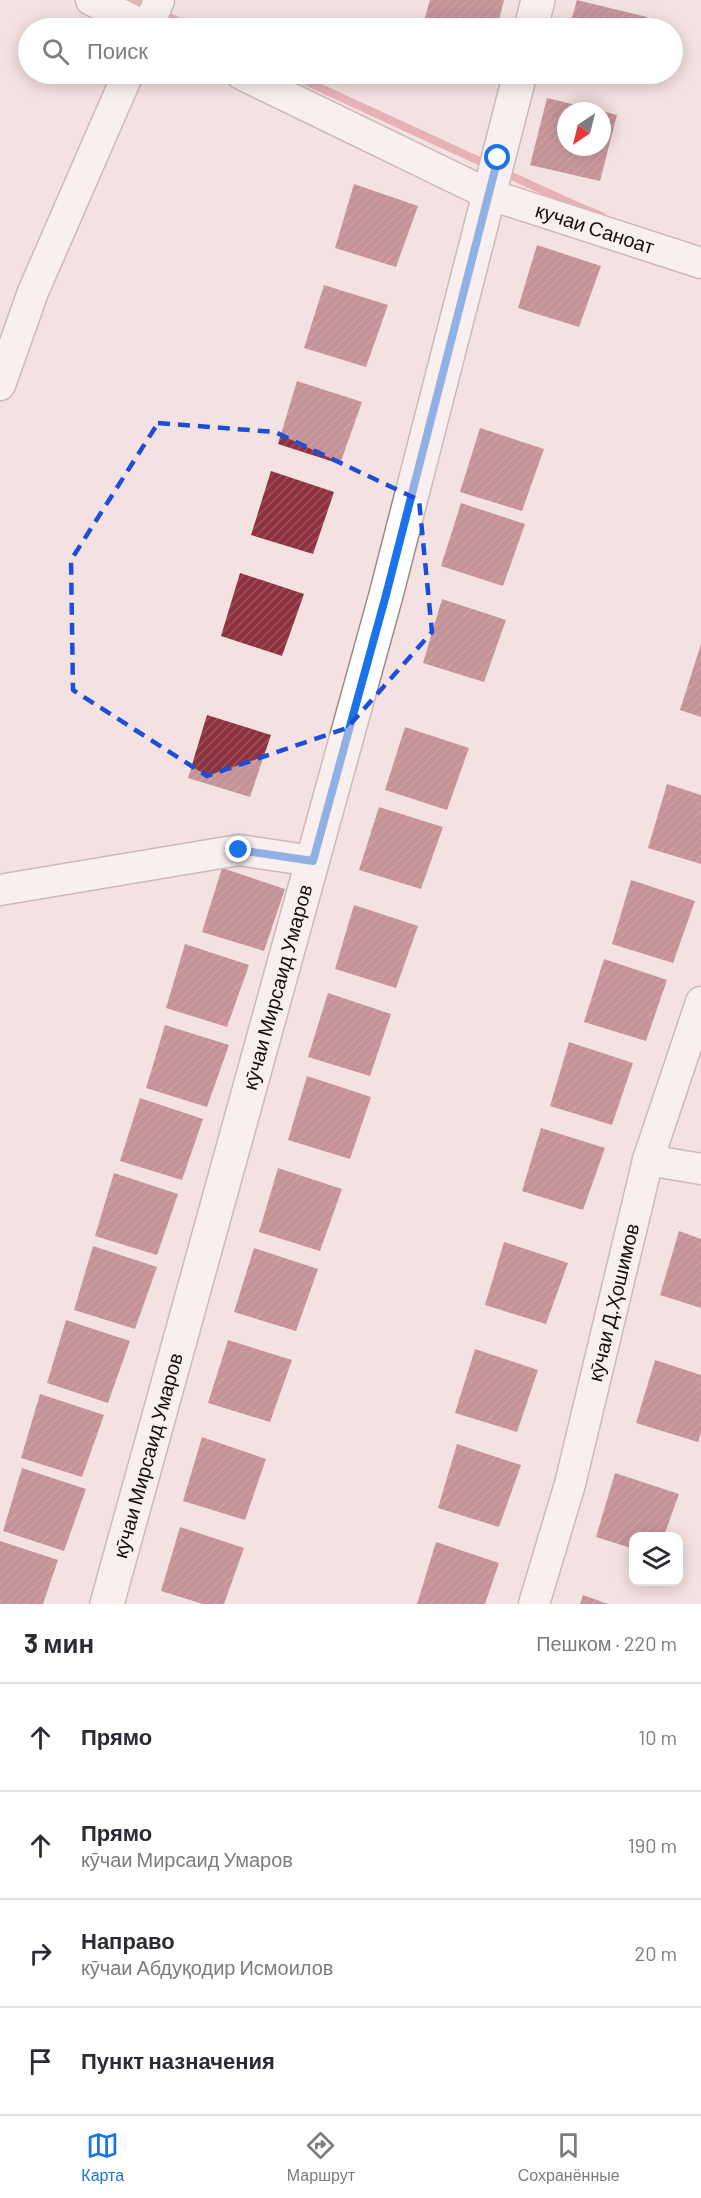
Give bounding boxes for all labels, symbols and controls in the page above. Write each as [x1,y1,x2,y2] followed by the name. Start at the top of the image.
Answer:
[18,18,683,84] search box
[39,35,72,68] icon: search
[87,37,148,63] text: Поиск
[557,102,611,156] north arrow
[484,144,510,170] route start
[533,197,658,258] street label: кучаи Саноат
[225,836,251,862] route end
[237,882,316,1092] street label: кӯчаи Мирсаид Умаров
[582,1221,643,1384] street label: кӯчаи Д.Ҳошимов
[107,1350,187,1561] street label: кӯчаи Мирсаид Умаров
[629,1532,683,1586] map controls
[629,1532,683,1586] button: layers
[24,1627,94,1658] text: 3 мин
[536,1631,677,1655] text: Пешком · 220 m
[24,1721,57,1754] icon: ahead
[81,1723,152,1749] text: Прямо
[638,1725,677,1749] text: 10 m
[81,1819,152,1845] text: Прямо
[24,1829,57,1862] icon: ahead
[628,1833,677,1857] text: 190 m
[81,1847,293,1871] text: кӯчаи Мирсаид Умаров
[81,1927,175,1953] text: Направо
[24,1937,57,1970] icon: right
[634,1941,677,1965] text: 20 m
[81,1955,334,1979] text: кӯчаи Абдуқодир Исмоилов
[24,2045,57,2078] icon: arrive
[81,2047,275,2073] text: Пункт назначения
[81,2129,124,2185] tab: Карта
[287,2129,355,2185] tab: Маршрут
[518,2129,620,2185] tab: Сохранённые

